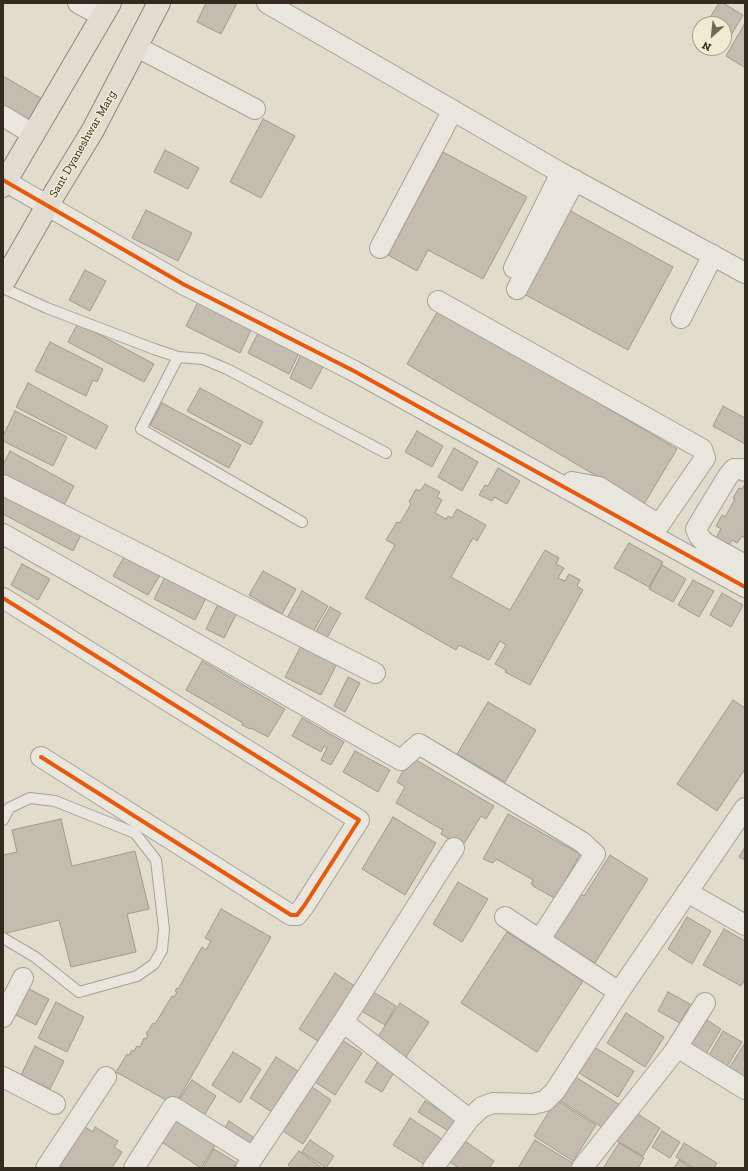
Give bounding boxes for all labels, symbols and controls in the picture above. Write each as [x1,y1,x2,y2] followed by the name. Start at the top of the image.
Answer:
[692,16,732,56] north arrow
[700,39,713,54] text: N
[46,88,120,200] street label: Sant Dyaneshwar Marg

